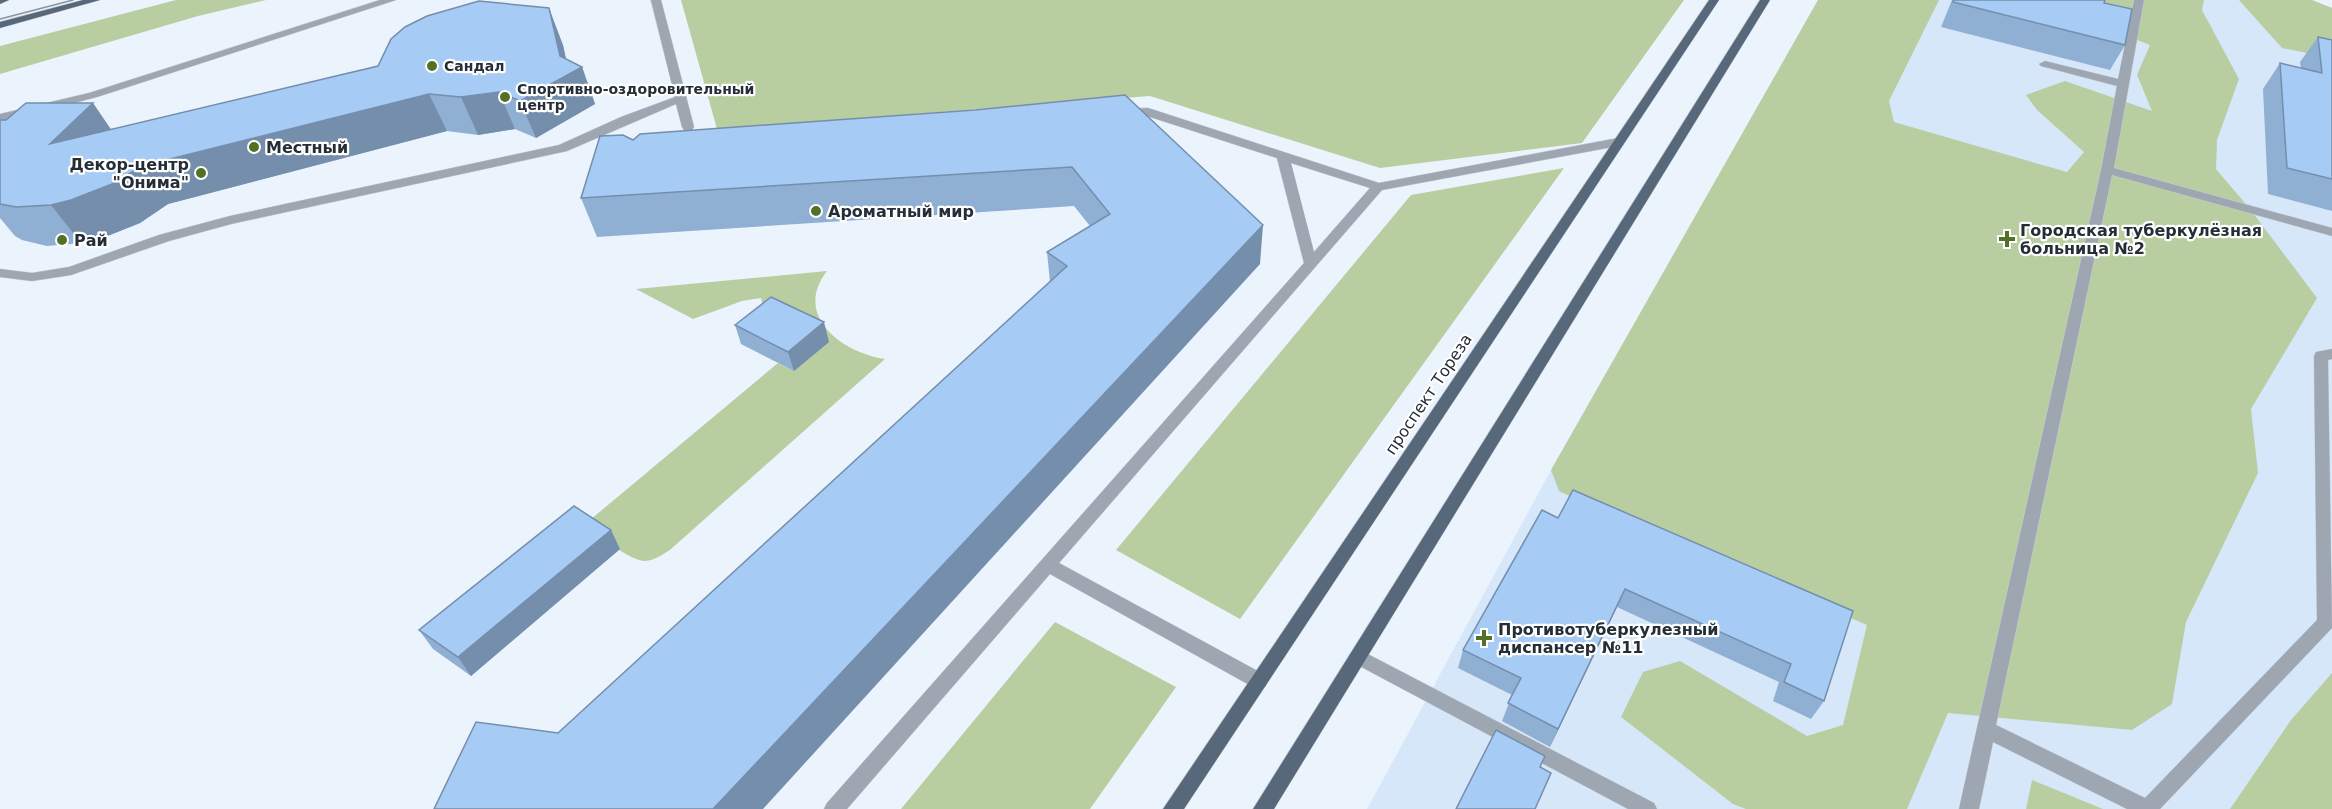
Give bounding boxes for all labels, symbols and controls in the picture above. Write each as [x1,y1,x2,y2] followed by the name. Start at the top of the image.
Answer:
[444,58,504,74] place label: Сандал
[425,59,439,73] marker: Сандал
[517,81,754,113] place label: Спортивно-оздоровительный центр
[498,90,512,104] marker: Спортивно-оздоровительный центр
[266,138,348,157] place label: Местный
[247,140,261,154] marker: Местный
[69,155,189,192] place label: Декор-центр "Онима"
[194,166,208,180] marker: Декор-центр "Онима"
[828,202,974,221] place label: Ароматный мир
[809,204,823,218] marker: Ароматный мир
[2020,221,2262,258] place label: Городская туберкулёзная больница №2
[1998,230,2016,248] marker: Городская туберкулёзная больница №2
[74,231,108,250] place label: Рай
[55,233,69,247] marker: Рай
[1381,330,1476,458] street label: проспект Тореза
[1498,620,1719,657] place label: Противотуберкулезный диспансер №11
[1475,629,1493,647] marker: Противотуберкулезный диспансер №11

